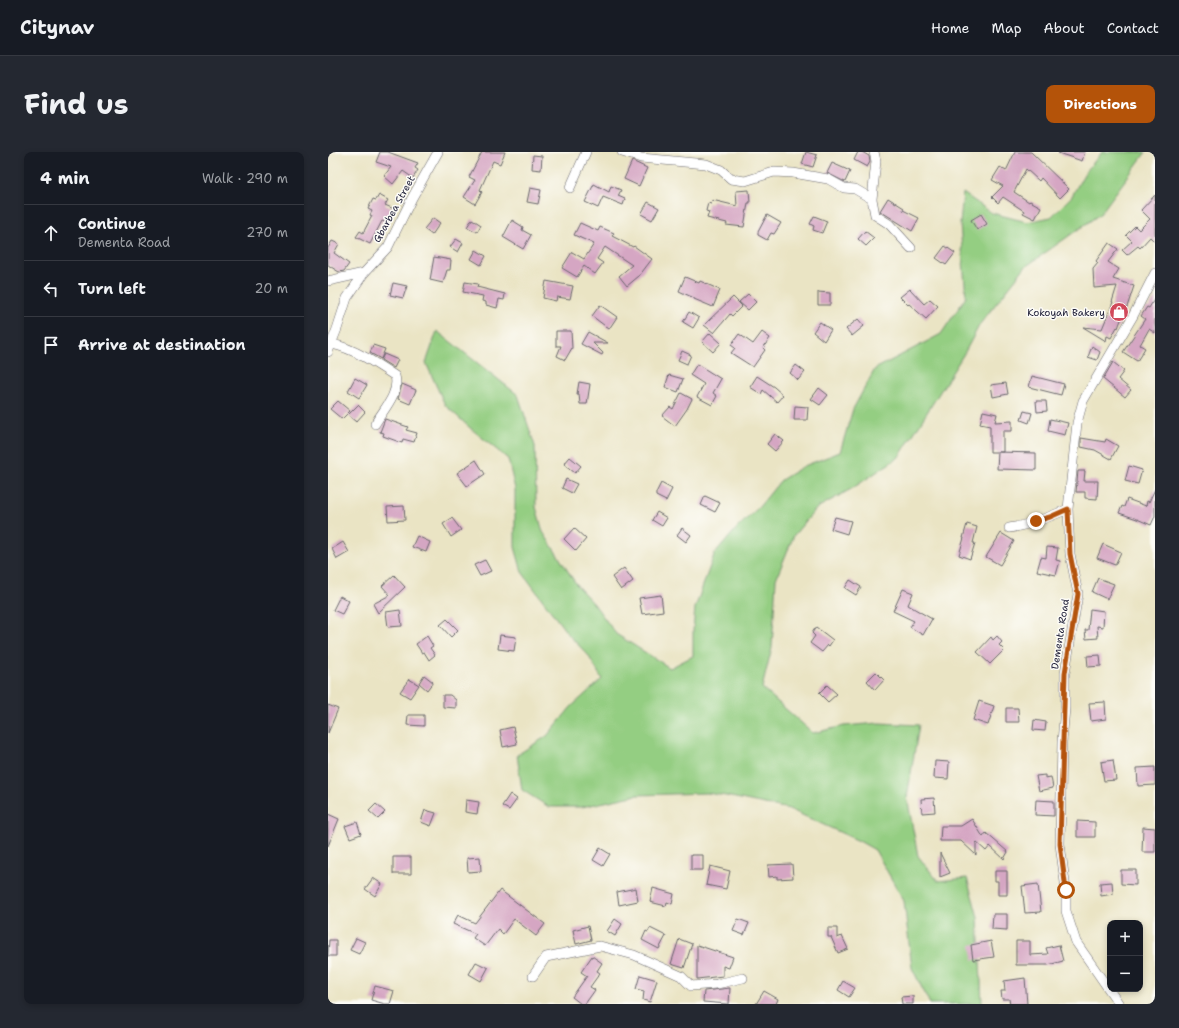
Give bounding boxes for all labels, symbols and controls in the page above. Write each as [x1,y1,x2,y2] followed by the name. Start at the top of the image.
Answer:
[20,15,94,40] text: Citynav
[931,19,970,37] text: Home
[992,19,1022,37] text: Map
[1044,19,1085,37] text: About
[1107,19,1159,37] text: Contact
[24,85,129,123] text: Find us
[1046,85,1155,123] button: Directions
[40,167,90,189] text: 4 min
[202,170,288,187] text: Walk · 290 m
[370,173,418,245] street label: Gbarbea Street
[78,214,146,234] text: Continue
[40,222,62,244] icon: ahead
[246,224,288,241] text: 270 m
[78,234,170,251] text: Dementa Road
[40,278,62,300] icon: left
[78,279,146,299] text: Turn left
[255,280,288,297] text: 20 m
[1108,301,1130,323] shop icon: Kokoyah Bakery
[1027,306,1105,319] place label: Kokoyah Bakery
[40,334,62,356] icon: arrive
[78,335,246,355] text: Arrive at destination
[1027,512,1045,530] route end
[1048,597,1072,670] street label: Dementa Road
[1057,881,1075,899] route start
[1107,920,1143,992] map controls
[1107,920,1143,956] button: +
[1107,956,1143,992] button: −

